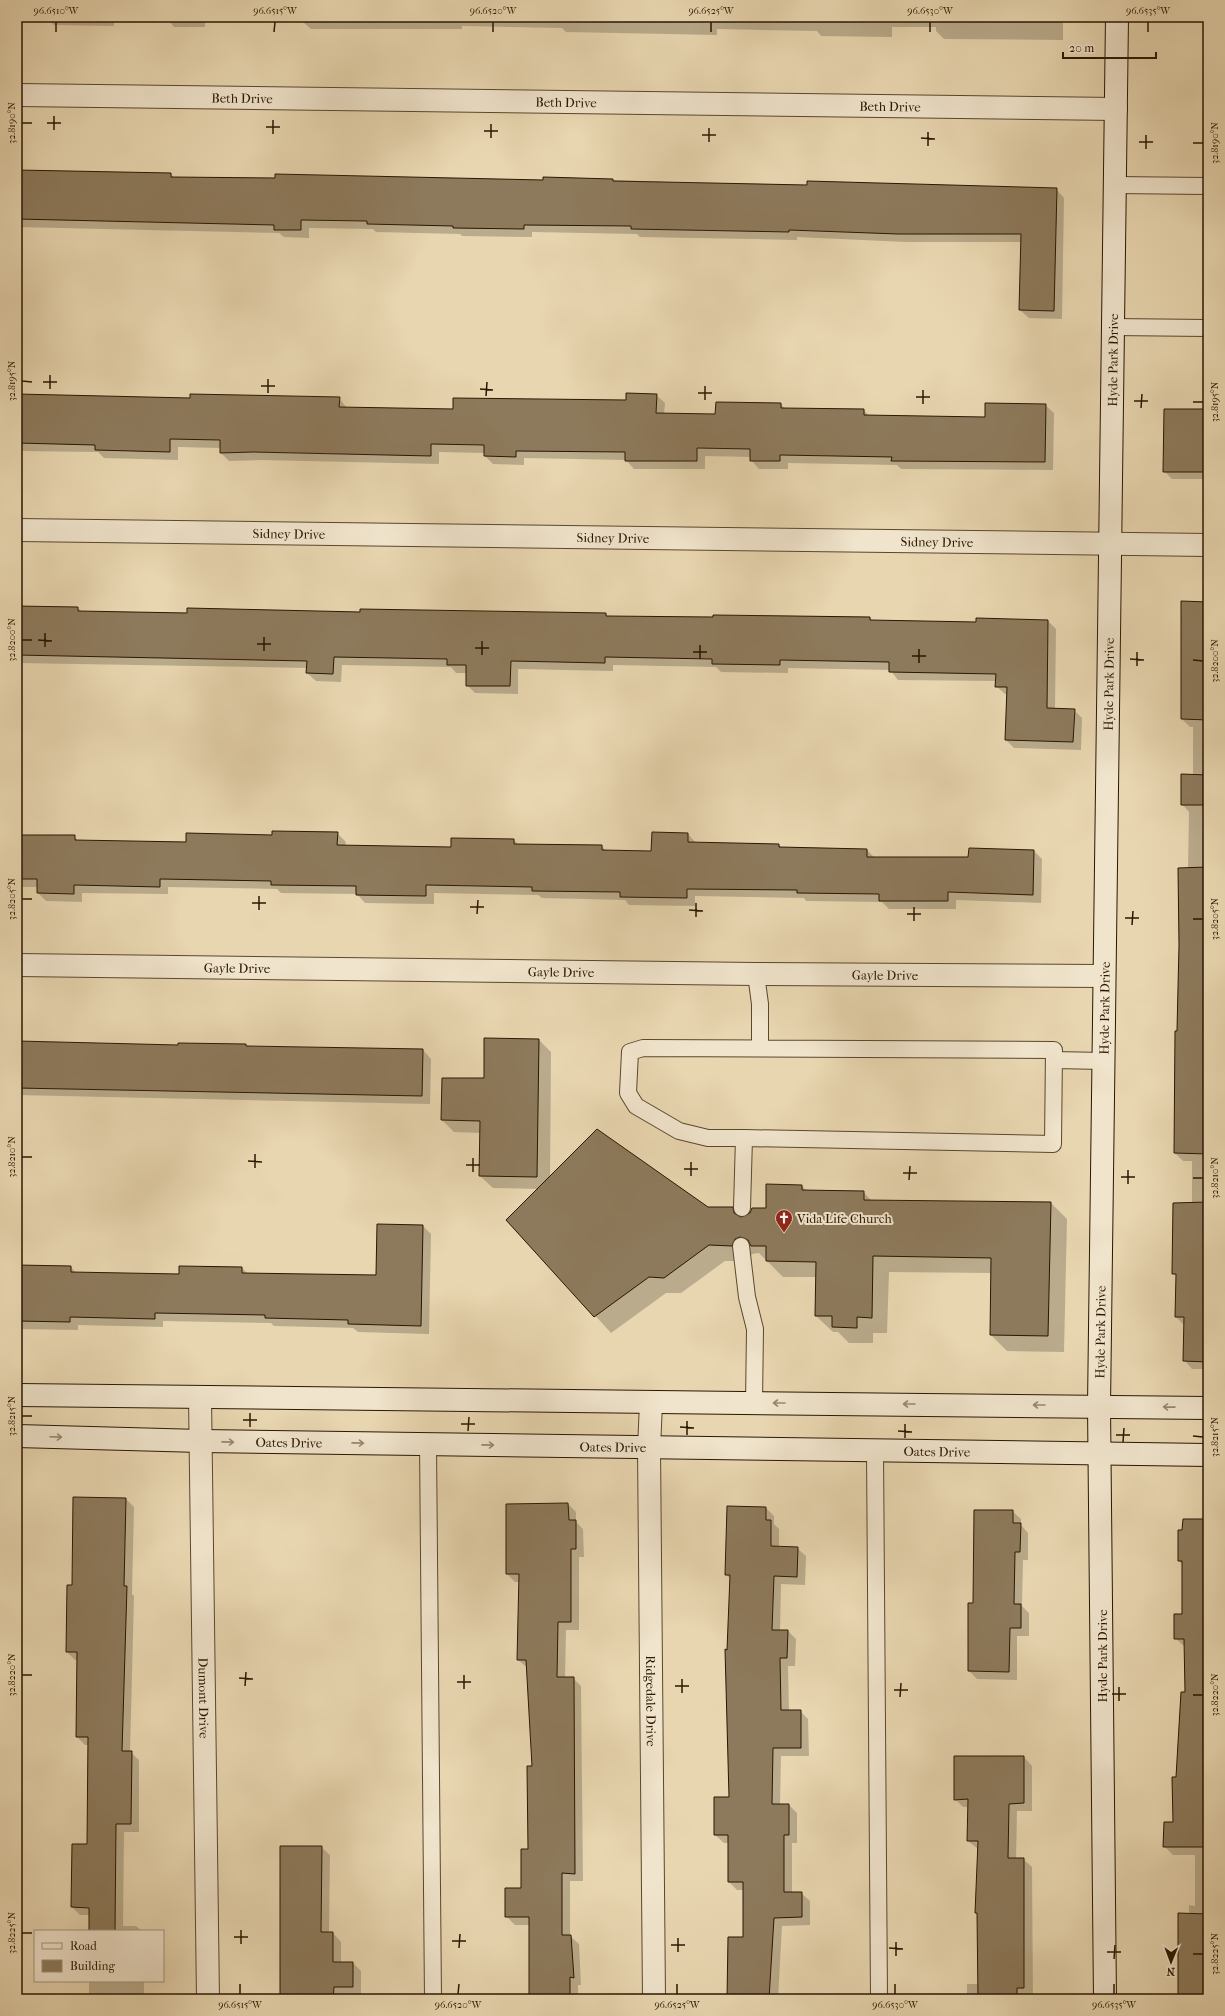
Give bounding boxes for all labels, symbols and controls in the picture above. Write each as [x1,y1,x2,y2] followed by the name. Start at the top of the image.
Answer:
[34,5,80,17] text: 96.6510°W
[253,5,298,17] text: 96.6515°W
[470,5,517,17] text: 96.6520°W
[688,5,735,17] text: 96.6525°W
[907,5,954,17] text: 96.6530°W
[1126,5,1171,17] text: 96.6535°W
[1063,34,1156,60] scale bar
[1069,41,1094,55] text: 20 m
[211,90,273,106] street label: Beth Drive
[535,95,597,110] street label: Beth Drive
[859,99,921,115] street label: Beth Drive
[6,102,18,144] text: 32.8190°N
[1209,122,1221,164] text: 32.8190°N
[1105,313,1121,407] street label: Hyde Park Drive
[6,360,18,401] text: 32.8195°N
[1209,381,1221,422] text: 32.8195°N
[253,526,326,542] street label: Sidney Drive
[576,530,650,546] street label: Sidney Drive
[900,534,974,550] street label: Sidney Drive
[6,618,18,662] text: 32.8200°N
[1101,637,1117,731] street label: Hyde Park Drive
[1209,639,1221,683] text: 32.8200°N
[6,877,18,920] text: 32.8205°N
[1209,897,1221,940] text: 32.8205°N
[204,960,271,976] street label: Gayle Drive
[1097,961,1113,1055] street label: Hyde Park Drive
[528,964,595,980] street label: Gayle Drive
[852,968,919,983] street label: Gayle Drive
[6,1136,18,1178] text: 32.8210°N
[1209,1157,1221,1199] text: 32.8210°N
[774,1208,794,1233] church icon: Vida Life Church
[796,1211,892,1226] place label: Vida Life Church
[1092,1285,1109,1379] street label: Hyde Park Drive
[6,1395,18,1436] text: 32.8215°N
[773,1399,786,1407] one-way arrow
[903,1400,916,1408] one-way arrow
[1033,1401,1046,1409] one-way arrow
[1163,1404,1176,1411] one-way arrow
[1209,1416,1221,1457] text: 32.8215°N
[49,1433,62,1441] one-way arrow
[255,1435,323,1451] street label: Oates Drive
[221,1438,234,1446] one-way arrow
[351,1439,364,1447] one-way arrow
[579,1439,647,1455] street label: Oates Drive
[481,1441,494,1449] one-way arrow
[903,1444,971,1460] street label: Oates Drive
[1095,1609,1110,1703] street label: Hyde Park Drive
[6,1653,18,1697] text: 32.8220°N
[643,1655,659,1747] street label: Ridgedale Drive
[195,1657,212,1739] street label: Dumont Drive
[1209,1673,1221,1717] text: 32.8220°N
[6,1912,18,1954] text: 32.8225°N
[34,1930,164,1982] legend
[1209,1933,1221,1975] text: 32.8225°N
[70,1939,97,1953] text: Road
[1151,1942,1191,1982] north arrow
[70,1959,115,1973] text: Building
[1166,1965,1175,1978] text: N
[218,1999,263,2011] text: 96.6515°W
[435,1999,482,2011] text: 96.6520°W
[654,1999,701,2011] text: 96.6525°W
[872,1999,919,2011] text: 96.6530°W
[1092,1999,1137,2011] text: 96.6535°W

